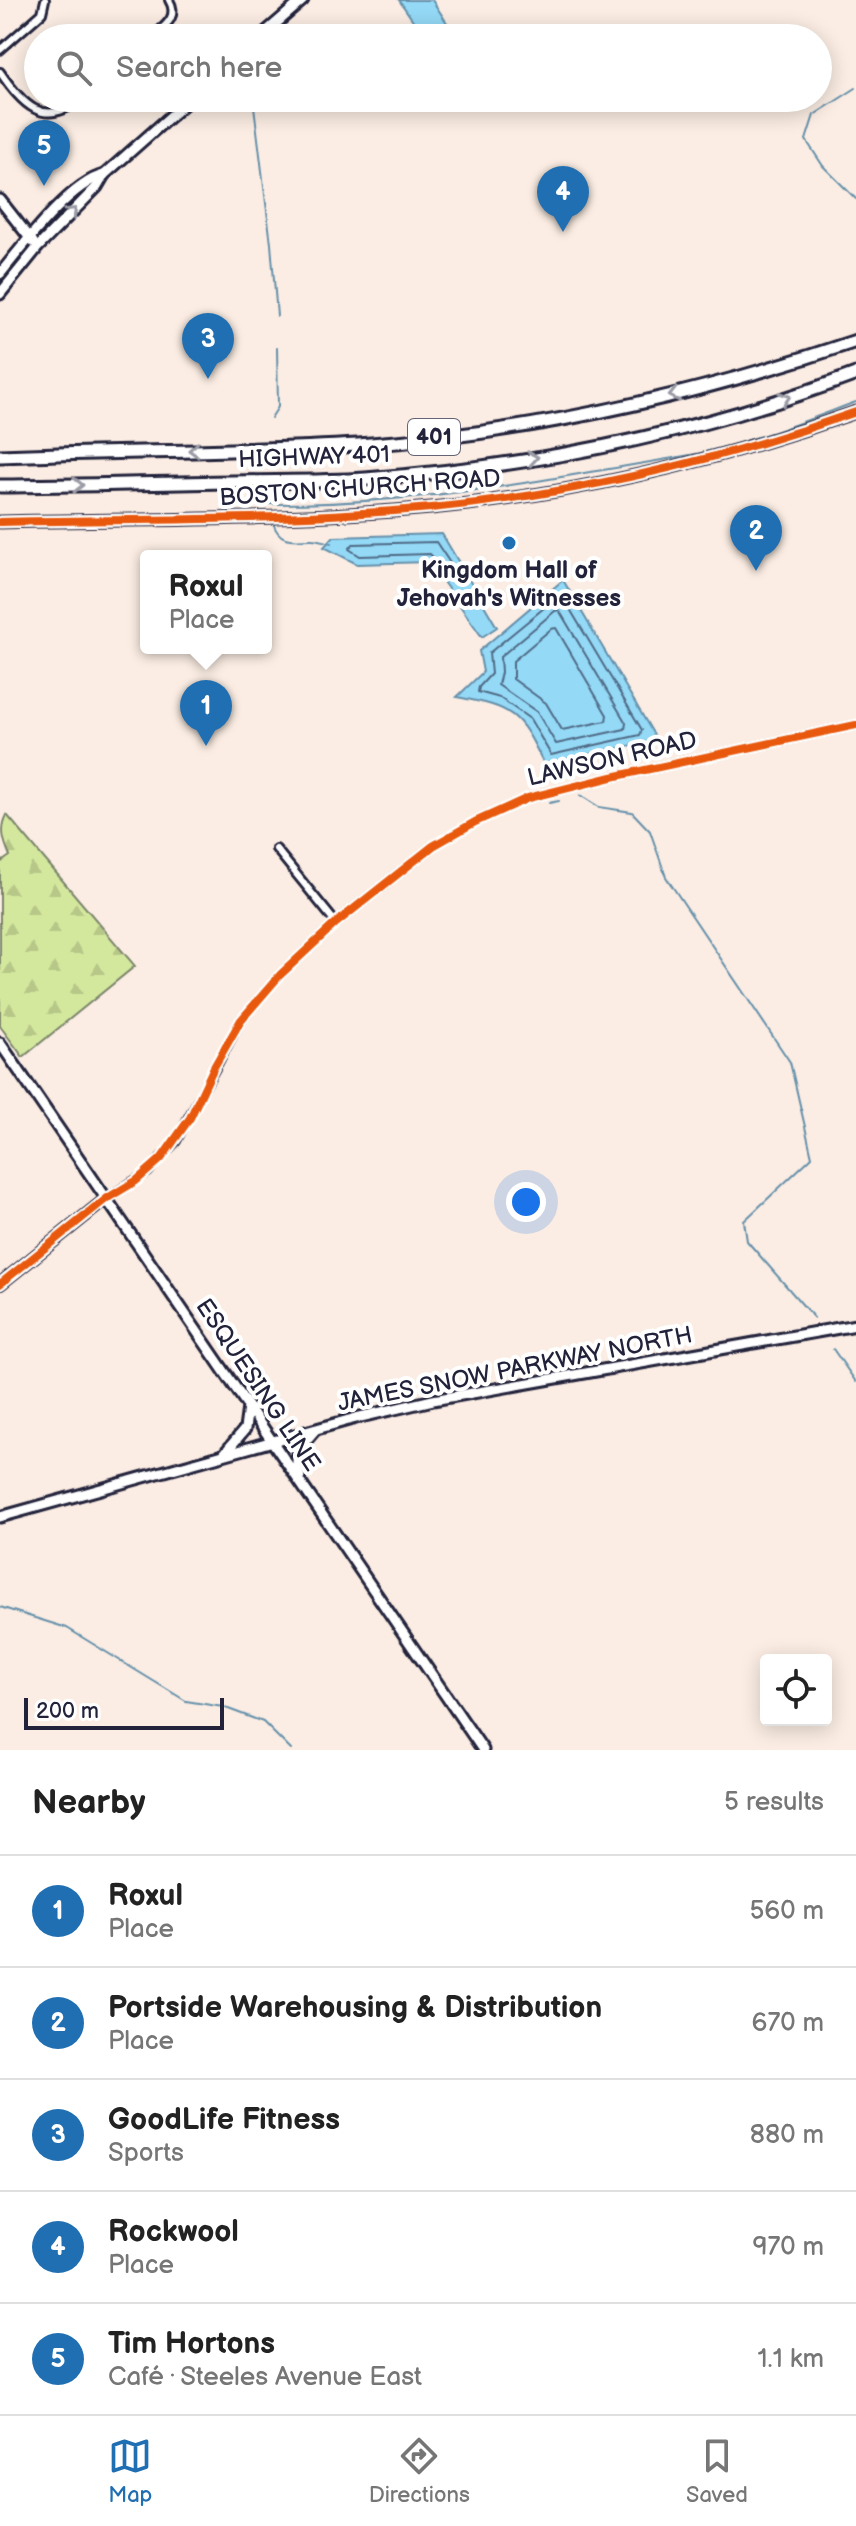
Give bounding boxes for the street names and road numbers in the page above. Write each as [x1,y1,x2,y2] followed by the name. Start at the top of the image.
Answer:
[408,419,460,455] road number: 401
[238,440,390,474] street label: HIGHWAY 401
[219,464,501,512] street label: BOSTON CHURCH ROAD
[524,725,700,793] street label: LAWSON ROAD
[190,1293,326,1477] street label: ESQUESING LINE
[335,1320,695,1418] street label: JAMES SNOW PARKWAY NORTH

